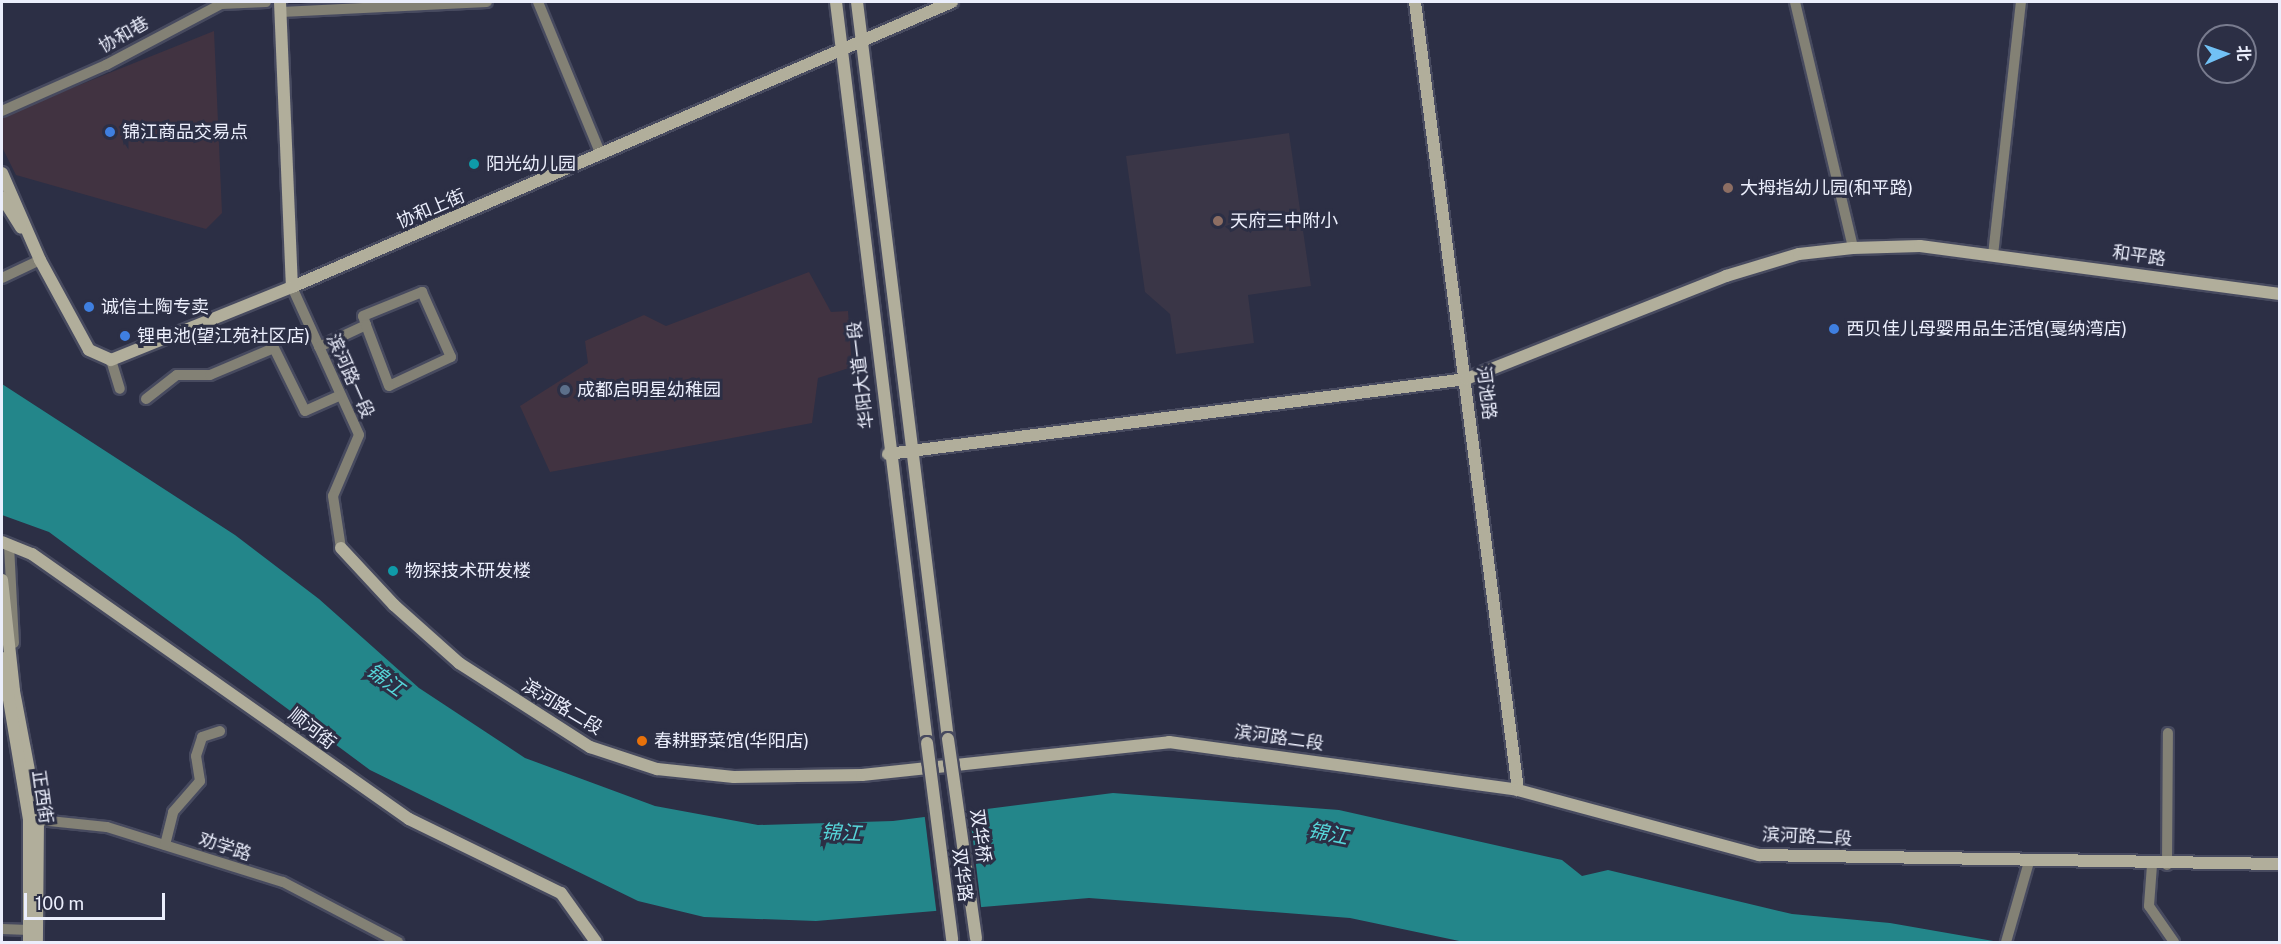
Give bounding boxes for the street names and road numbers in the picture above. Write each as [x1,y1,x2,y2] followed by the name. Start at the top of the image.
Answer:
[95,12,153,58] street label: 协和巷
[394,185,468,233] street label: 协和上街
[2111,242,2167,270] street label: 和平路
[844,320,878,430] street label: 华阳大道一段
[322,330,378,422] street label: 滨河路一段
[1472,365,1500,421] street label: 河池路
[518,675,606,739] street label: 滨河路二段
[284,704,340,754] street label: 顺河街
[1233,721,1325,755] street label: 滨河路二段
[28,769,56,825] street label: 正西街
[966,808,994,864] street label: 双华桥
[1761,824,1853,850] street label: 滨河路二段
[196,828,254,866] street label: 劝学路
[948,847,976,903] street label: 双华路

